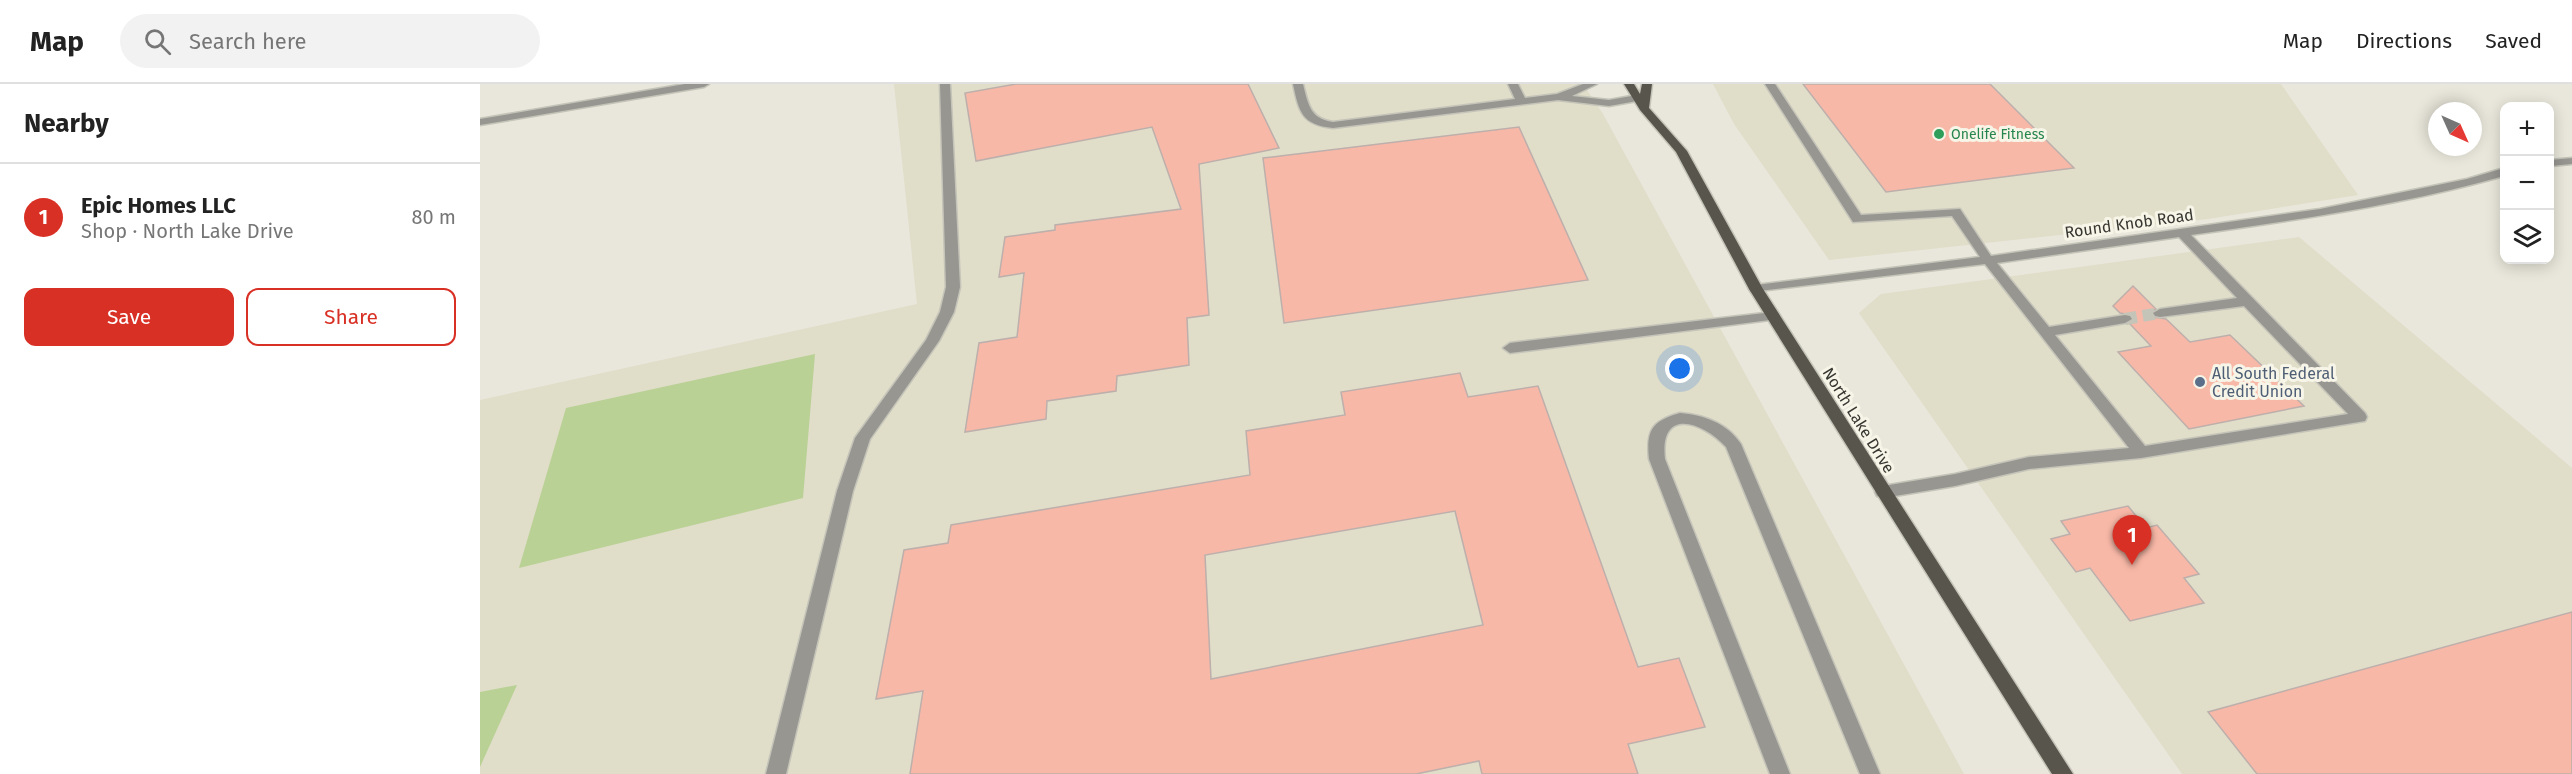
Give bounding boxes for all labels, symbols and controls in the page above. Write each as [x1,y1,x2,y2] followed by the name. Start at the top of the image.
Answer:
[120,14,540,68] search box
[30,25,84,58] text: Map
[141,25,174,58] icon: search
[189,28,307,55] text: Search here
[2283,28,2323,54] text: Map
[2356,28,2452,54] text: Directions
[2485,28,2542,54] text: Saved
[2428,102,2482,156] north arrow
[2500,102,2554,264] map controls
[2500,102,2554,156] button: +
[24,108,109,139] text: Nearby
[1951,126,2045,143] place label: Onelife Fitness
[1932,127,1946,141] marker: Onelife Fitness
[2500,156,2554,210] button: −
[81,192,236,219] text: Epic Homes LLC
[39,205,48,229] text: 1
[411,205,456,229] text: 80 m
[2063,205,2195,242] street label: Round Knob Road
[2500,210,2554,264] button: layers
[81,219,294,243] text: Shop · North Lake Drive
[24,288,234,346] button: Save
[246,288,456,346] button: Share
[1665,354,1694,383] your location
[1818,364,1899,477] street label: North Lake Drive
[2212,364,2335,401] place label: All South Federal Credit Union
[2193,375,2207,389] marker: All South Federal Credit Union
[2112,516,2152,565] pin: 1

